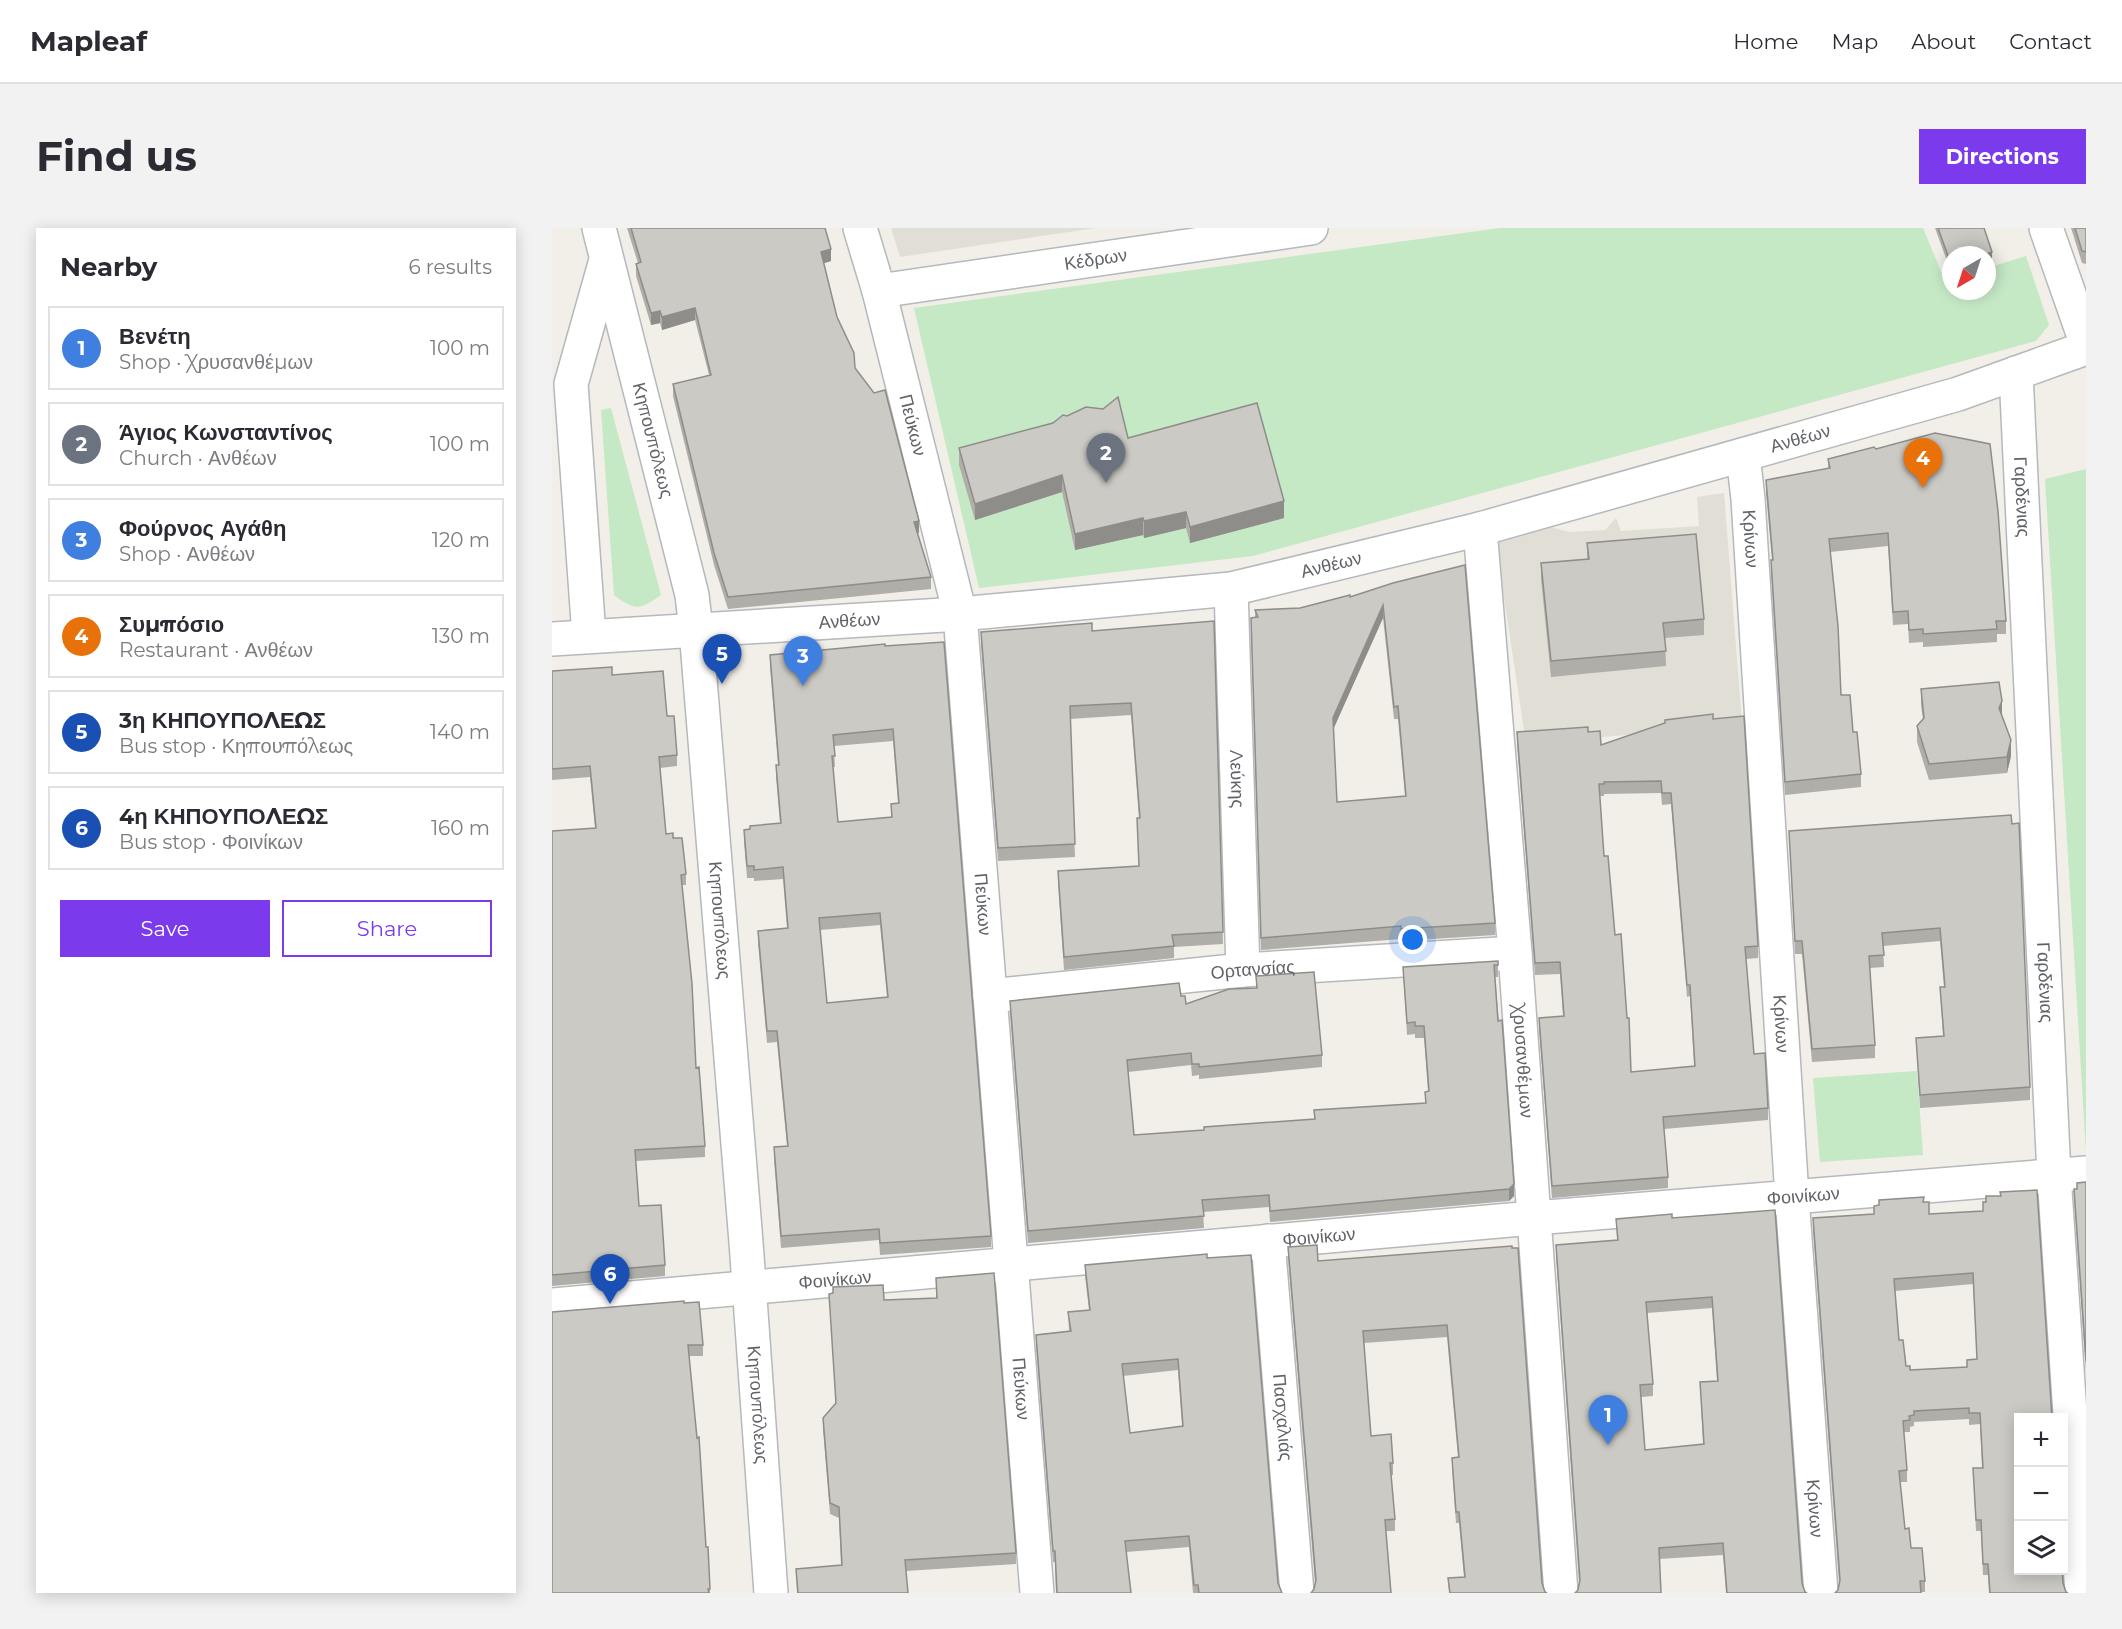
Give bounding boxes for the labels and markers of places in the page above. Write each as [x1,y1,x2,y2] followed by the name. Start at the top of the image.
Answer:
[1086,434,1126,483] pin: 2
[1904,438,1942,488] pin: 4
[702,634,742,684] pin: 5
[784,636,822,686] pin: 3
[590,1254,630,1304] pin: 6
[1588,1396,1628,1445] pin: 1

